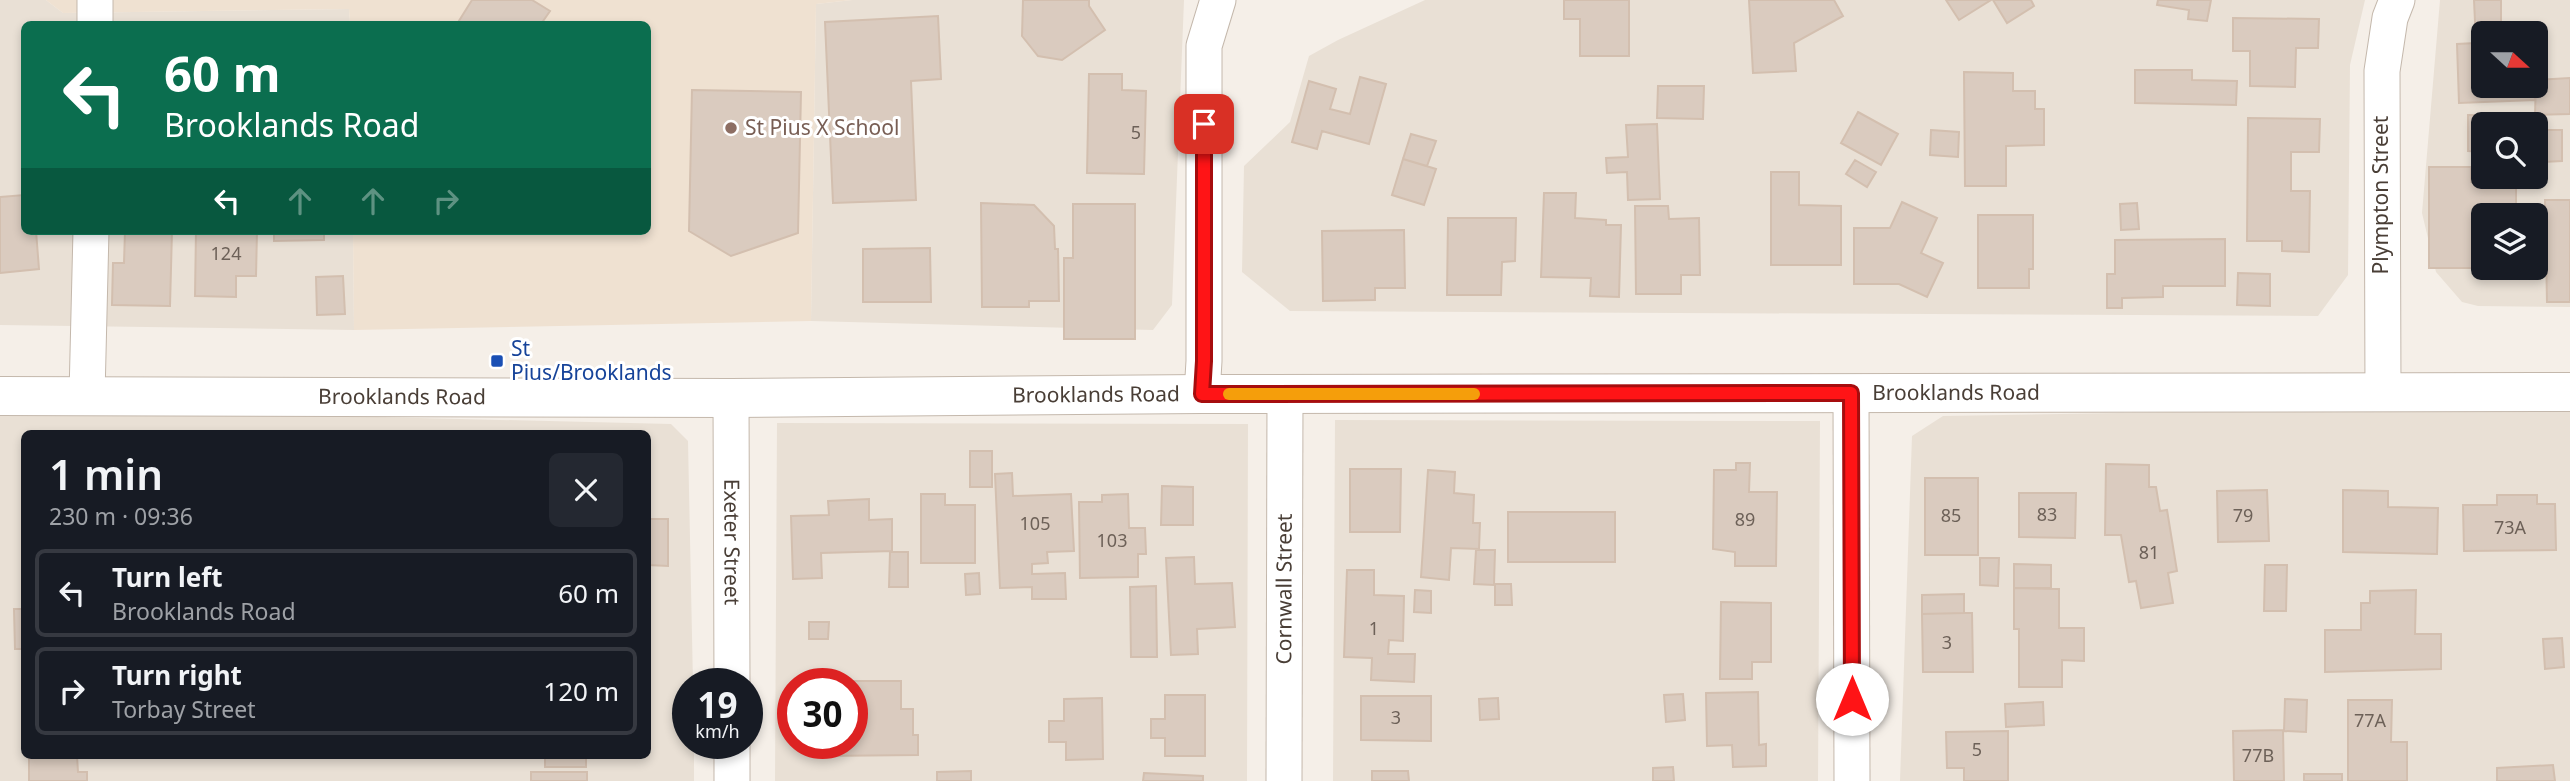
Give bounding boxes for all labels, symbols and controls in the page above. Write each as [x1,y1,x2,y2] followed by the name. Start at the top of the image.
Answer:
[2471,21,2548,98] north arrow
[2471,21,2548,280] map controls
[164,40,281,106] text: 60 m
[49,49,140,140] icon: left
[1174,94,1234,154] pin
[164,103,419,146] text: Brooklands Road
[1185,105,1223,143] icon: arrive
[2471,112,2548,189] button: search
[745,113,899,141] place label: St Pius X School
[2366,115,2394,274] street label: Plympton Street
[723,120,739,136] marker: St Pius X School
[1131,120,1141,144] house number: 5
[208,182,246,220] icon: left
[281,182,319,220] icon: ahead
[354,182,392,220] icon: ahead
[427,182,465,220] icon: right
[2471,203,2548,280] button: layers
[211,241,241,265] house number: 124
[511,334,672,386] place label: St Pius/Brooklands
[489,353,505,369] marker: St Pius/Brooklands
[1872,378,2040,406] street label: Brooklands Road
[1012,379,1180,409] street label: Brooklands Road
[318,382,486,410] street label: Brooklands Road
[49,445,163,502] text: 1 min
[549,453,623,527] button: close
[718,479,747,606] street label: Exeter Street
[49,500,193,532] text: 230 m · 09:36
[2037,502,2057,526] house number: 83
[1941,503,1961,527] house number: 85
[2233,503,2253,527] house number: 79
[1735,507,1755,531] house number: 89
[1020,511,1050,535] house number: 105
[1269,513,1298,665] street label: Cornwall Street
[2494,515,2527,539] house number: 73A
[1097,528,1127,552] house number: 103
[2139,540,2159,564] house number: 81
[112,559,223,595] text: Turn left
[53,574,91,612] icon: left
[558,575,619,611] text: 60 m
[112,595,296,627] text: Brooklands Road
[1369,616,1379,640] house number: 1
[1942,630,1952,654] house number: 3
[112,657,242,693] text: Turn right
[1815,662,1889,736] position arrow
[777,668,868,759] speed limit sign: 30
[53,672,91,710] icon: right
[543,673,619,709] text: 120 m
[697,681,738,728] text: 19
[112,693,256,725] text: Torbay Street
[1391,705,1401,729] house number: 3
[2354,708,2387,732] house number: 77A
[695,719,740,743] text: km/h
[1972,737,1982,761] house number: 5
[2242,743,2274,767] house number: 77B

